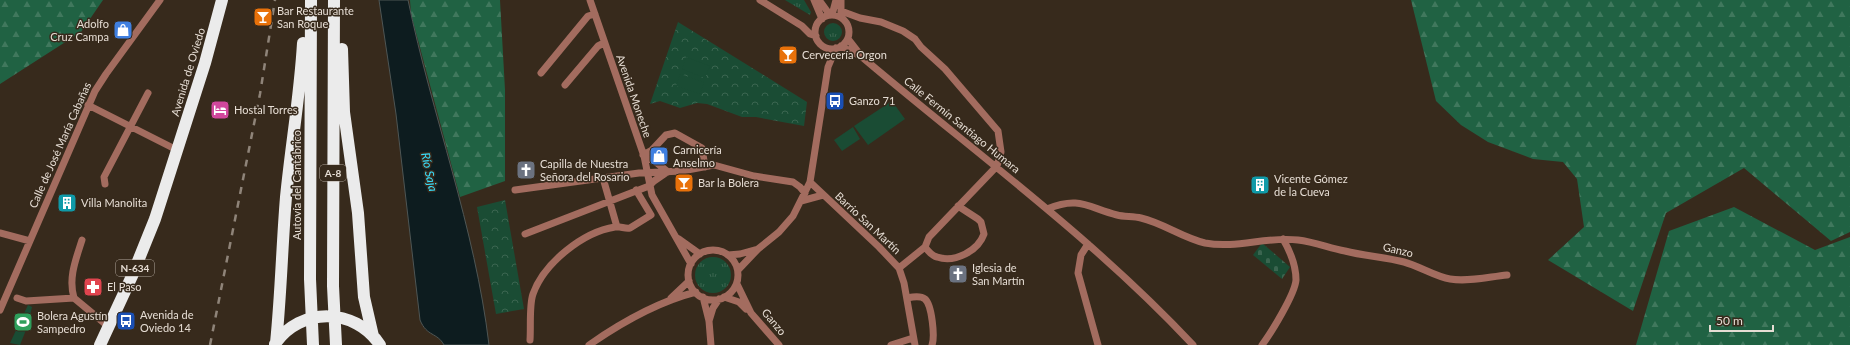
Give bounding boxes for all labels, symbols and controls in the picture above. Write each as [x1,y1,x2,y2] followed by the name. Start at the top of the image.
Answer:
[277,4,354,30] place label: Bar Restaurante San Roque
[252,6,274,28] bar icon: Bar Restaurante San Roque
[50,17,109,43] place label: Adolfo Cruz Campa
[112,19,134,41] shop icon: Adolfo Cruz Campa
[168,26,207,118] street label: Avenida de Oviedo
[777,44,799,66] bar icon: Cervecería Orgon
[802,48,887,61] place label: Cervecería Orgon
[614,53,655,139] street label: Avenida Moneche
[902,74,1023,175] street label: Calle Fermín Santiago Humara
[26,80,93,210] street label: Calle de José María Cabañas
[824,90,846,112] bus stop icon: Ganzo 71
[849,94,895,107] place label: Ganzo 71
[209,99,231,121] hotel icon: Hostal Torres
[234,103,298,116] place label: Hostal Torres
[290,130,303,240] street label: Autovía del Cantábrico
[673,143,722,169] place label: Carnicería Anselmo
[648,145,670,167] shop icon: Carnicería Anselmo
[418,151,441,193] water label: Río Saja
[540,157,630,183] place label: Capilla de Nuestra Señora del Rosario
[515,159,537,181] church icon: Capilla de Nuestra Señora del Rosario
[320,165,346,181] road number: A-8
[673,172,695,194] bar icon: Bar la Bolera
[1274,172,1348,198] place label: Vicente Gómez de la Cueva
[1249,174,1271,196] building icon: Vicente Gómez de la Cueva
[698,176,759,189] place label: Bar la Bolera
[833,189,904,256] street label: Barrio San Martín
[56,192,78,214] building icon: Villa Manolita
[81,196,147,209] place label: Villa Manolita
[1382,240,1415,259] street label: Ganzo
[116,260,154,276] road number: N-634
[972,261,1025,287] place label: Iglesia de San Martín
[947,263,969,285] church icon: Iglesia de San Martín
[82,276,104,298] pharmacy icon: El Paso
[107,280,142,293] place label: El Paso
[760,306,789,338] street label: Ganzo
[1710,307,1773,333] scale bar
[140,308,194,334] place label: Avenida de Oviedo 14
[37,309,107,335] place label: Bolera Agustín Sampedro
[115,310,137,332] bus stop icon: Avenida de Oviedo 14
[12,311,34,333] sports icon: Bolera Agustín Sampedro
[1716,313,1743,328] text: 50 m

